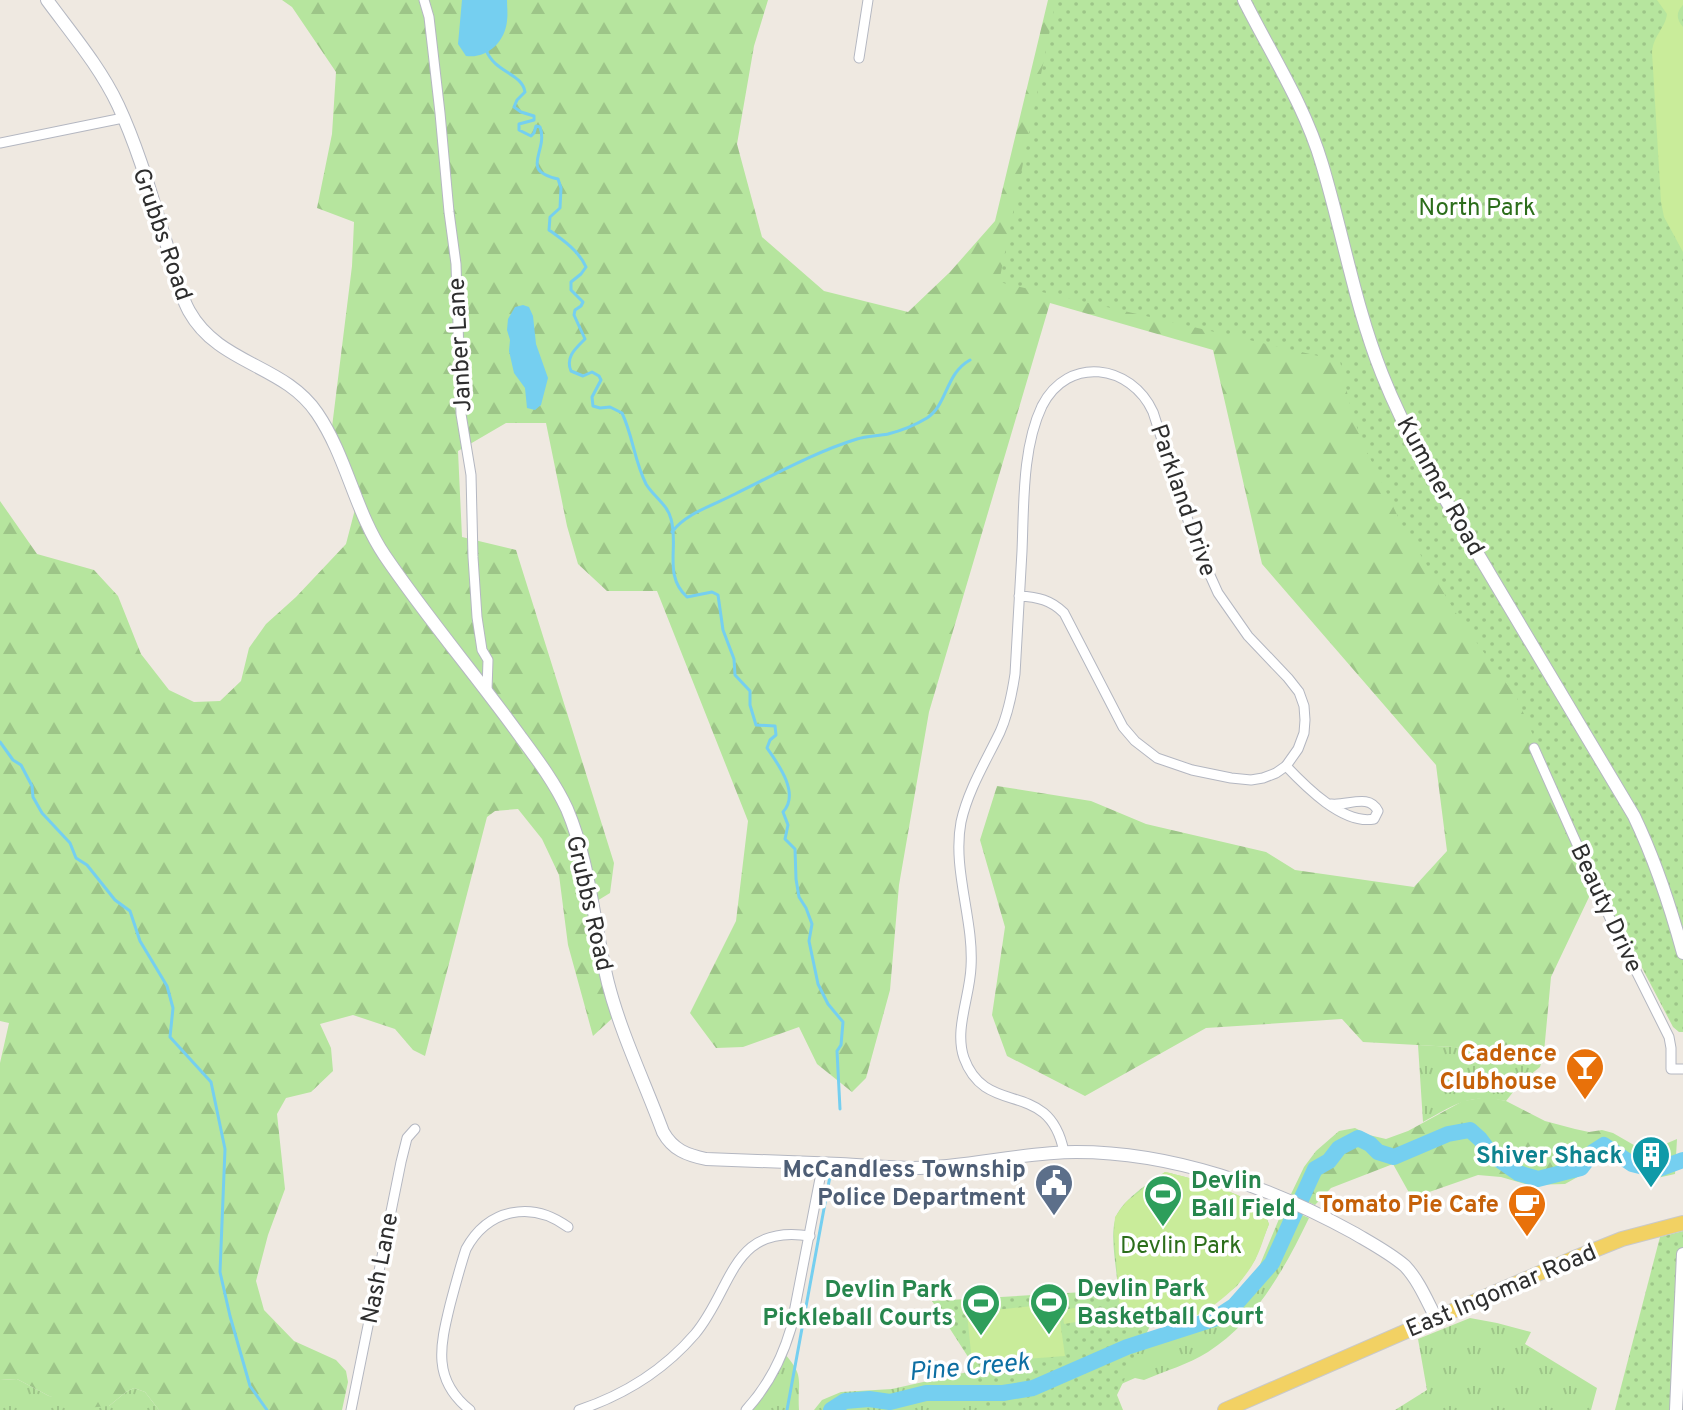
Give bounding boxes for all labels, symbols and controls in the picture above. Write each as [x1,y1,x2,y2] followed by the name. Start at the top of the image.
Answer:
[124,164,198,305] street label: Grubbs Road
[1418,194,1536,224] park label: North Park
[442,277,480,413] street label: Janber Lane
[1389,412,1490,562] street label: Kummer Road
[1142,421,1222,581] street label: Parkland Drive
[558,833,618,974] street label: Grubbs Road
[1562,840,1648,978] street label: Beauty Drive
[1440,1040,1557,1098] place label: Cadence Clubhouse
[1564,1046,1606,1101] bar icon: Cadence Clubhouse
[1630,1134,1672,1189] building icon: Shiver Shack
[1476,1142,1623,1172] place label: Shiver Shack
[783,1156,1026,1214] place label: McCandless Township Police Department
[1033,1162,1075,1217] public building icon: McCandless Township Police Department
[1191,1167,1296,1225] place label: Devlin Ball Field
[1142,1173,1184,1228] sports icon: Devlin Ball Field
[1506,1183,1548,1238] cafe icon: Tomato Pie Cafe
[1319,1191,1499,1221] place label: Tomato Pie Cafe
[356,1210,406,1326] street label: Nash Lane
[1120,1232,1242,1262] park label: Devlin Park
[1402,1238,1601,1345] street label: East Ingomar Road
[1077,1275,1264,1333] place label: Devlin Park Basketball Court
[763,1276,953,1334] place label: Devlin Park Pickleball Courts
[1028,1281,1070,1336] sports icon: Devlin Park Basketball Court
[960,1282,1002,1337] sports icon: Devlin Park Pickleball Courts
[907,1347,1032,1390] water label: Pine Creek

